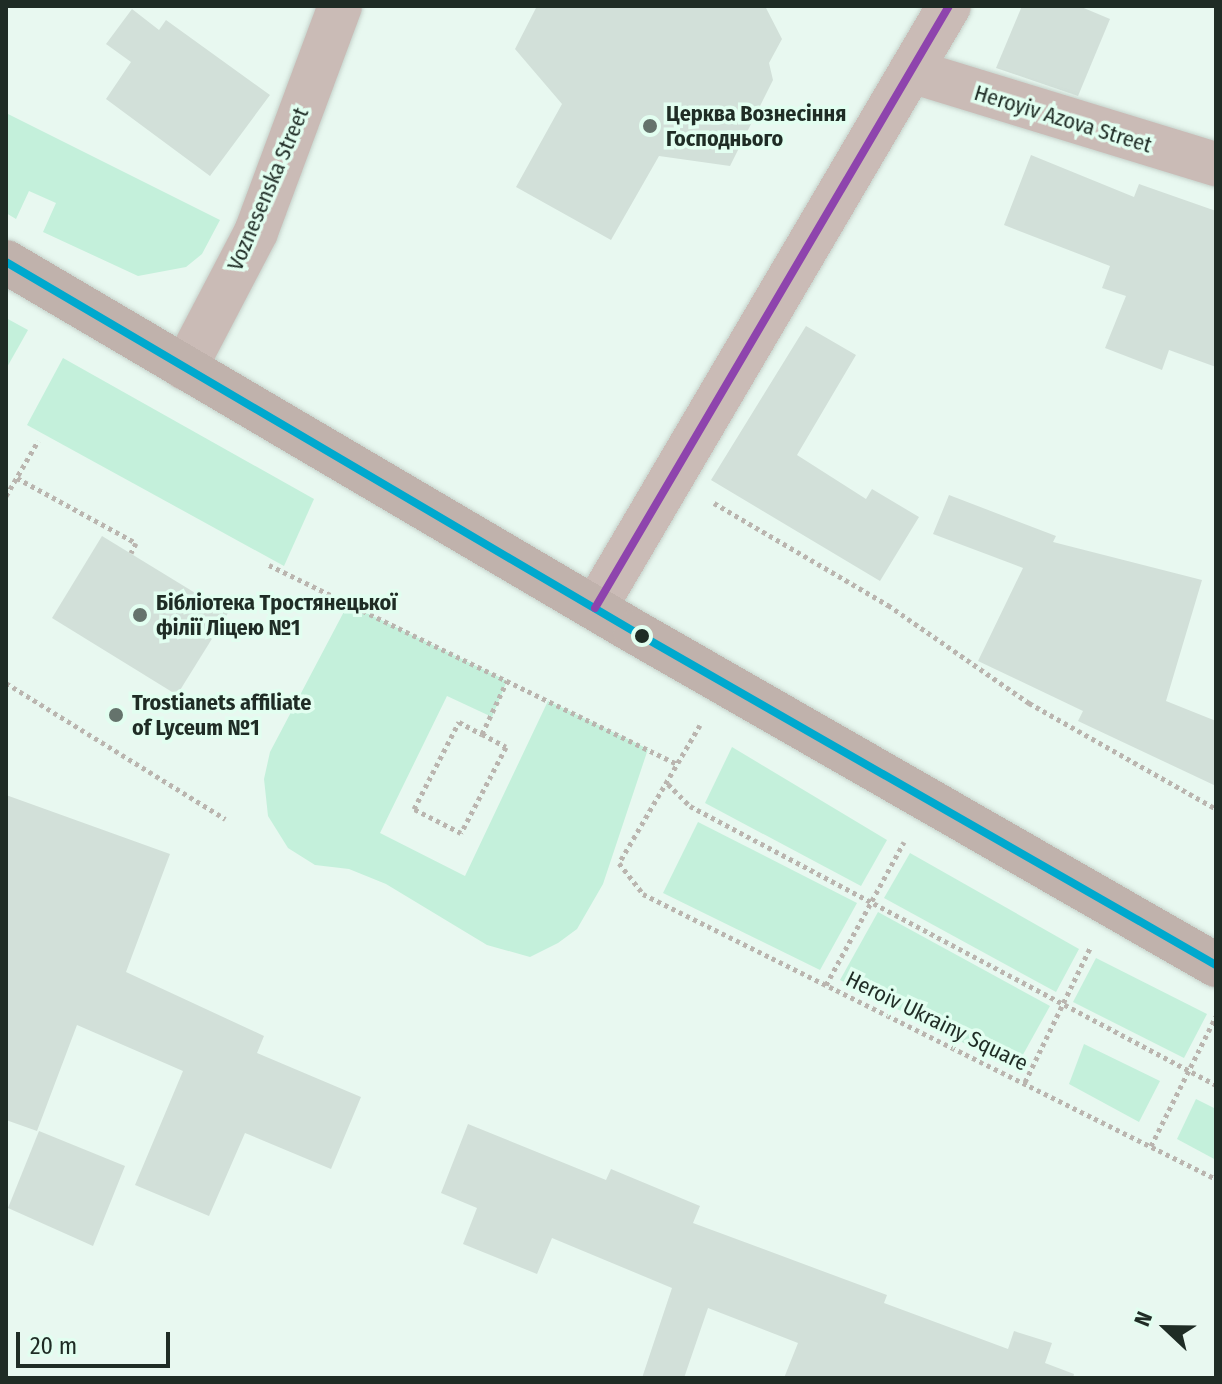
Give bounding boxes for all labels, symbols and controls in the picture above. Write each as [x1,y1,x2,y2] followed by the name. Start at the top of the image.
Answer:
[971,79,1155,159] street label: Heroyiv Azova Street
[666,100,846,152] place label: Церква Вознесіння Господнього
[222,104,314,274] street label: Voznesenska Street
[641,117,659,135] marker: Церква Вознесіння Господнього
[156,589,397,640] place label: Бібліотека Тростянецької філії Ліцею №1
[131,606,149,624] marker: Бібліотека Тростянецької філії Ліцею №1
[634,628,650,644] unlabelled marker
[132,689,311,740] place label: Trostianets affiliate of Lyceum №1
[107,706,125,724] marker: Trostianets affiliate of Lyceum №1
[842,965,1032,1077] street label: Heroiv Ukrainy Square
[1126,1288,1206,1368] north arrow
[1128,1308,1158,1330] text: N
[20,1316,174,1366] scale bar
[30,1332,77,1360] text: 20 m

